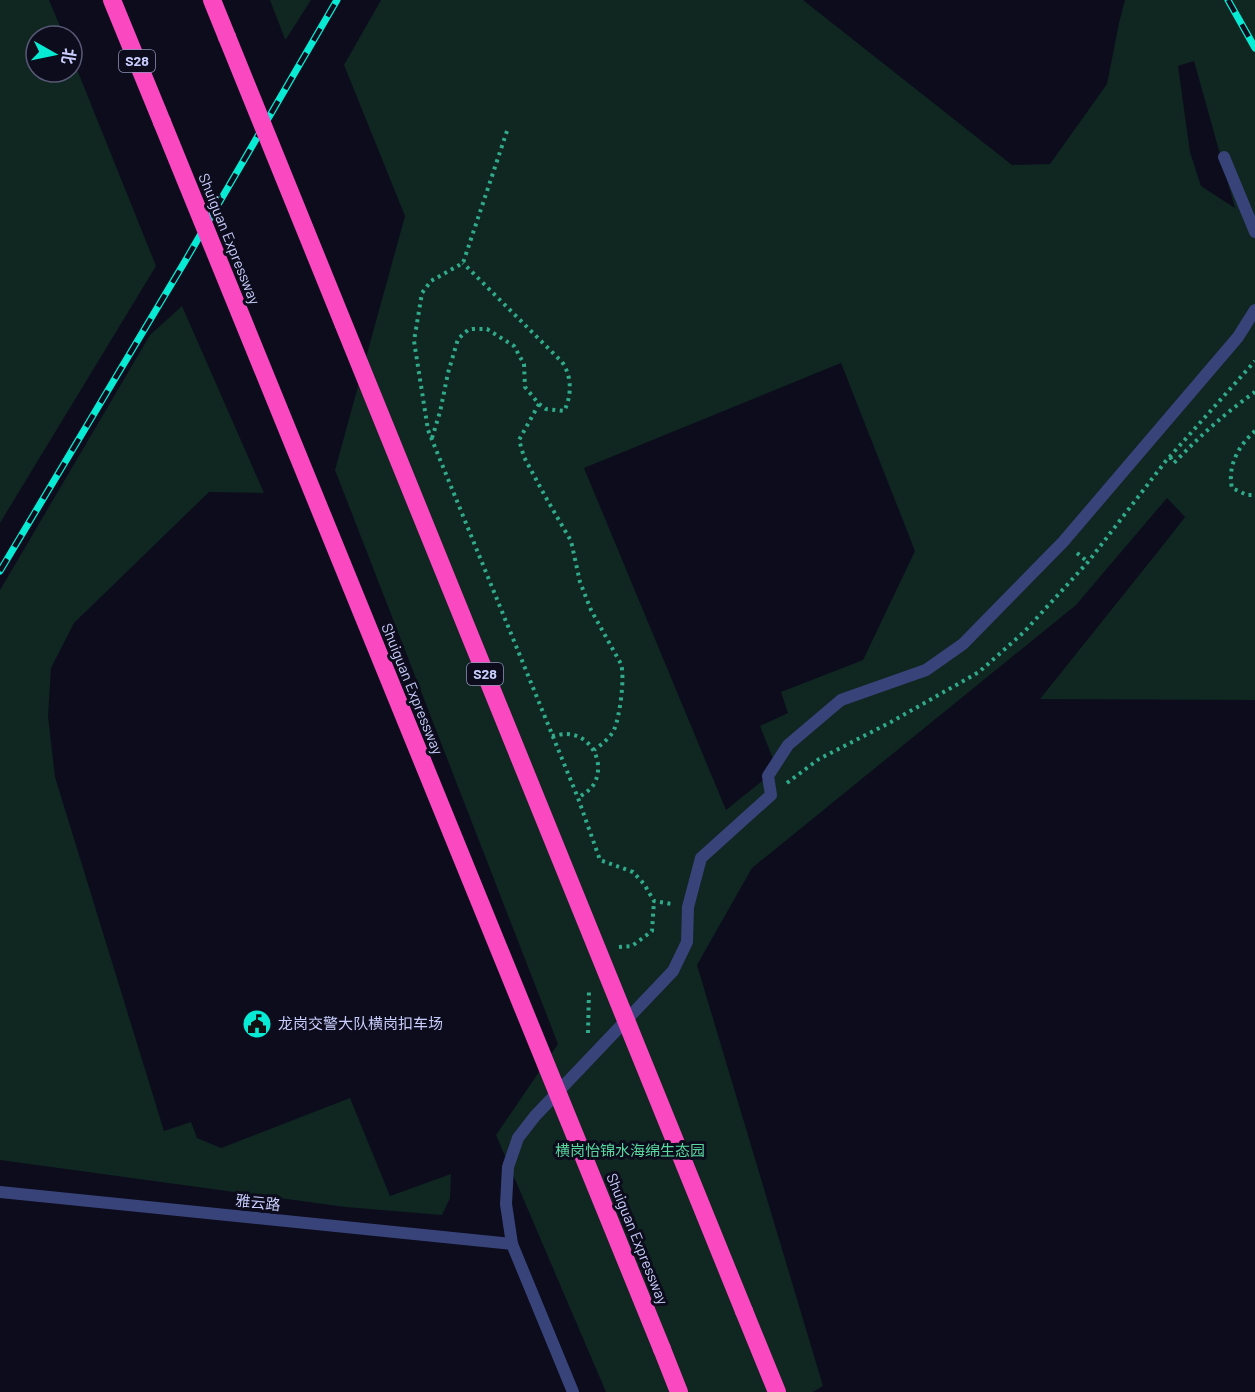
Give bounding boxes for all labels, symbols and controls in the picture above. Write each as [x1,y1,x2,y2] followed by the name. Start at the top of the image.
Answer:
[24,24,84,84] north arrow
[59,47,80,66] text: 北
[119,50,155,72] road number: S28
[195,170,265,307] street label: Shuiguan Expressway
[378,620,448,757] street label: Shuiguan Expressway
[467,663,503,685] road number: S28
[241,1008,273,1040] public building icon: 龙岗交警大队横岗扣车场
[278,1014,443,1032] place label: 龙岗交警大队横岗扣车场
[555,1141,705,1159] park label: 横岗怡锦水海绵生态园
[603,1170,673,1307] street label: Shuiguan Expressway
[235,1191,281,1213] street label: 雅云路

